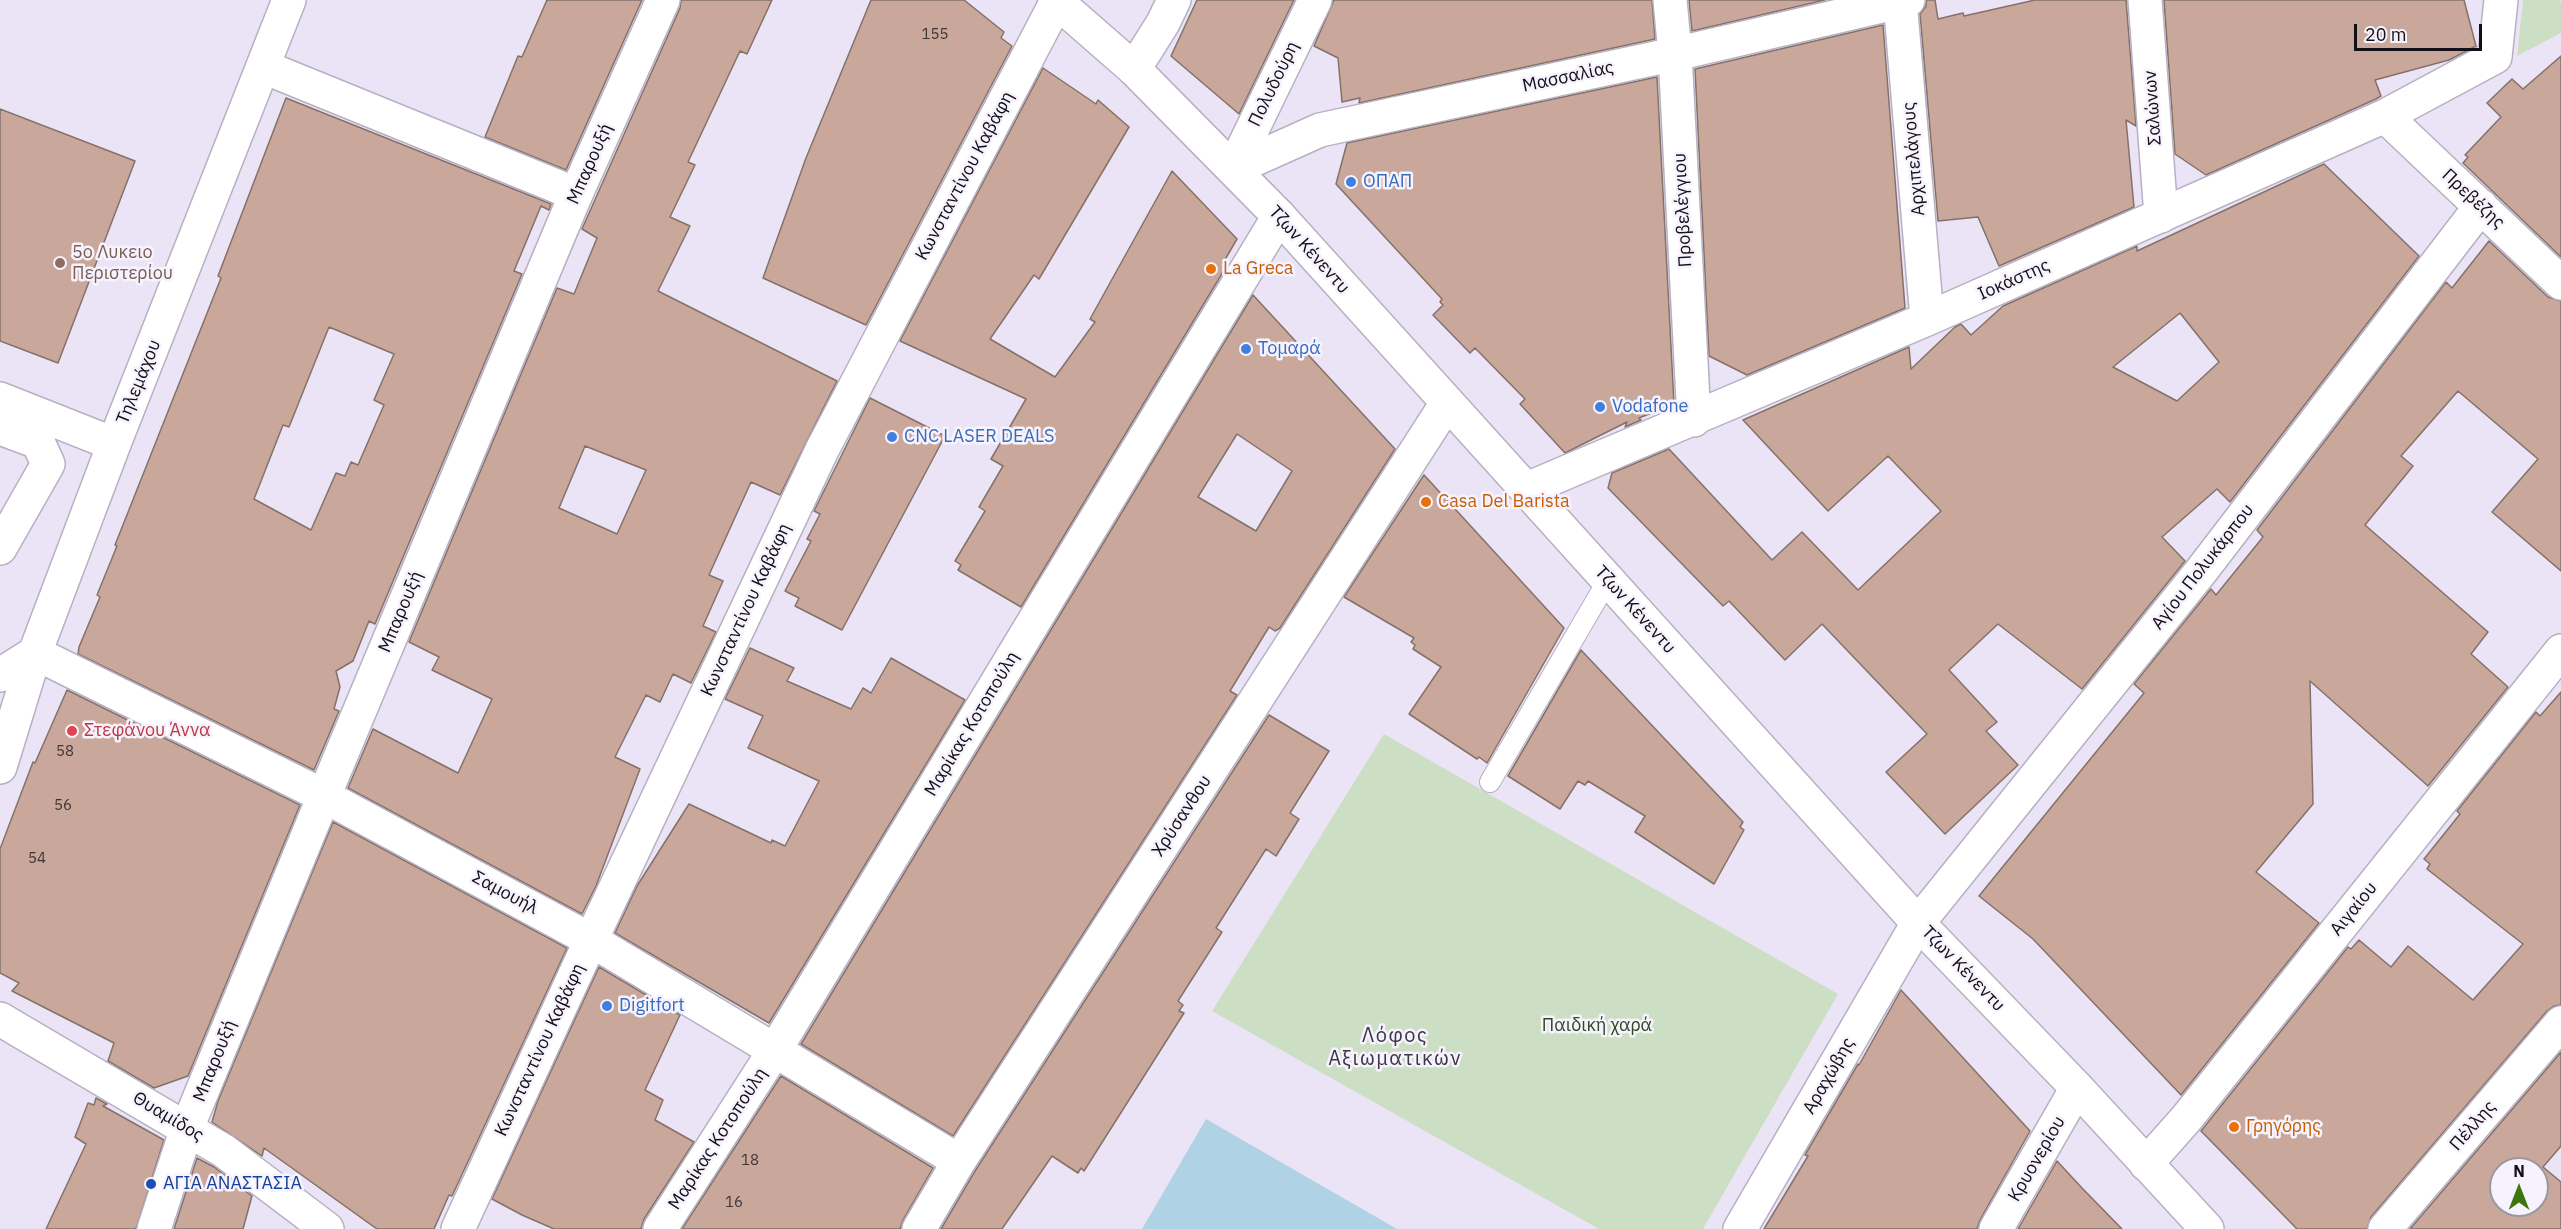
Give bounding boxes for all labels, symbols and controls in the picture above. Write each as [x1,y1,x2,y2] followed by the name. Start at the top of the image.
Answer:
[2357,12,2484,50] scale bar
[2365,23,2407,46] text: 20 m
[922,26,948,44] house number: 155
[1244,38,1304,130] street label: Πολυδούρη
[1520,57,1616,97] street label: Μασσαλίας
[2140,70,2166,146] street label: Σαλώνων
[911,88,1019,264] street label: Κωνσταντίνου Καβάφη
[1898,101,1930,217] street label: Αρχιπελάγους
[563,120,617,208] street label: Μπαρουξή
[1669,152,1697,268] street label: Προβελέγγιου
[2437,164,2509,234] street label: Πρεβέζης
[1363,171,1412,193] place label: ΟΠΑΠ
[1344,175,1358,189] marker: ΟΠΑΠ
[1264,202,1354,298] street label: Τζων Κένεντυ
[72,242,173,284] place label: 5ο Λυκειο Περιστερίου
[1975,255,2053,305] street label: Ιοκάστης
[53,256,67,270] marker: 5ο Λυκειο Περιστερίου
[1223,258,1293,280] place label: La Greca
[1204,262,1218,276] marker: La Greca
[112,337,166,427] street label: Τηλεμάχου
[1258,338,1321,360] place label: Τομαρά
[1239,342,1253,356] marker: Τομαρά
[1612,396,1688,418] place label: Vodafone
[1593,400,1607,414] marker: Vodafone
[904,426,1055,448] place label: CNC LASER DEALS
[885,430,899,444] marker: CNC LASER DEALS
[1438,491,1570,513] place label: Casa Del Barista
[1419,495,1433,509] marker: Casa Del Barista
[2147,500,2259,634] street label: Αγίου Πολυκάρπου
[696,520,796,700] street label: Κωνσταντίνου Καβάφη
[1590,562,1680,658] street label: Τζων Κένεντυ
[374,568,428,656] street label: Μπαρουξή
[920,648,1024,800] street label: Μαρίκας Κοτοπούλη
[84,720,211,742] place label: Στεφάνου Άννα
[65,724,79,738] marker: Στεφάνου Άννα
[56,743,74,761] house number: 58
[1148,771,1216,861] street label: Χρύσανθου
[54,797,72,815] house number: 56
[28,850,46,868] house number: 54
[468,867,542,919] street label: Σαμουήλ
[2326,878,2382,940] street label: Αιγαίου
[1917,922,2009,1016] street label: Τζων Κένεντυ
[490,960,590,1140] street label: Κωνσταντίνου Καβάφη
[619,995,685,1017] place label: Digitfort
[600,999,614,1013] marker: Digitfort
[1542,1015,1652,1037] park label: Παιδική χαρά
[189,1017,241,1105] street label: Μπαρουξή
[1328,1024,1462,1071] district label: Λόφος Αξιωματικών
[1799,1034,1859,1118] street label: Αραχώβης
[664,1064,772,1214] street label: Μαρίκας Κοτοπούλη
[129,1087,207,1147] street label: Θυαμίδος
[2445,1097,2501,1155] street label: Πέλλης
[2004,1112,2070,1206] street label: Κρυονερίου
[2246,1116,2321,1138] place label: Γρηγόρης
[2227,1120,2241,1134] marker: Γρηγόρης
[741,1152,759,1170] house number: 18
[2489,1157,2549,1217] north arrow
[2513,1161,2525,1181] text: N
[163,1173,302,1195] place label: ΑΓΙΑ ΑΝΑΣΤΑΣΙΑ
[144,1177,158,1191] marker: ΑΓΙΑ ΑΝΑΣΤΑΣΙΑ
[725,1194,743,1212] house number: 16

